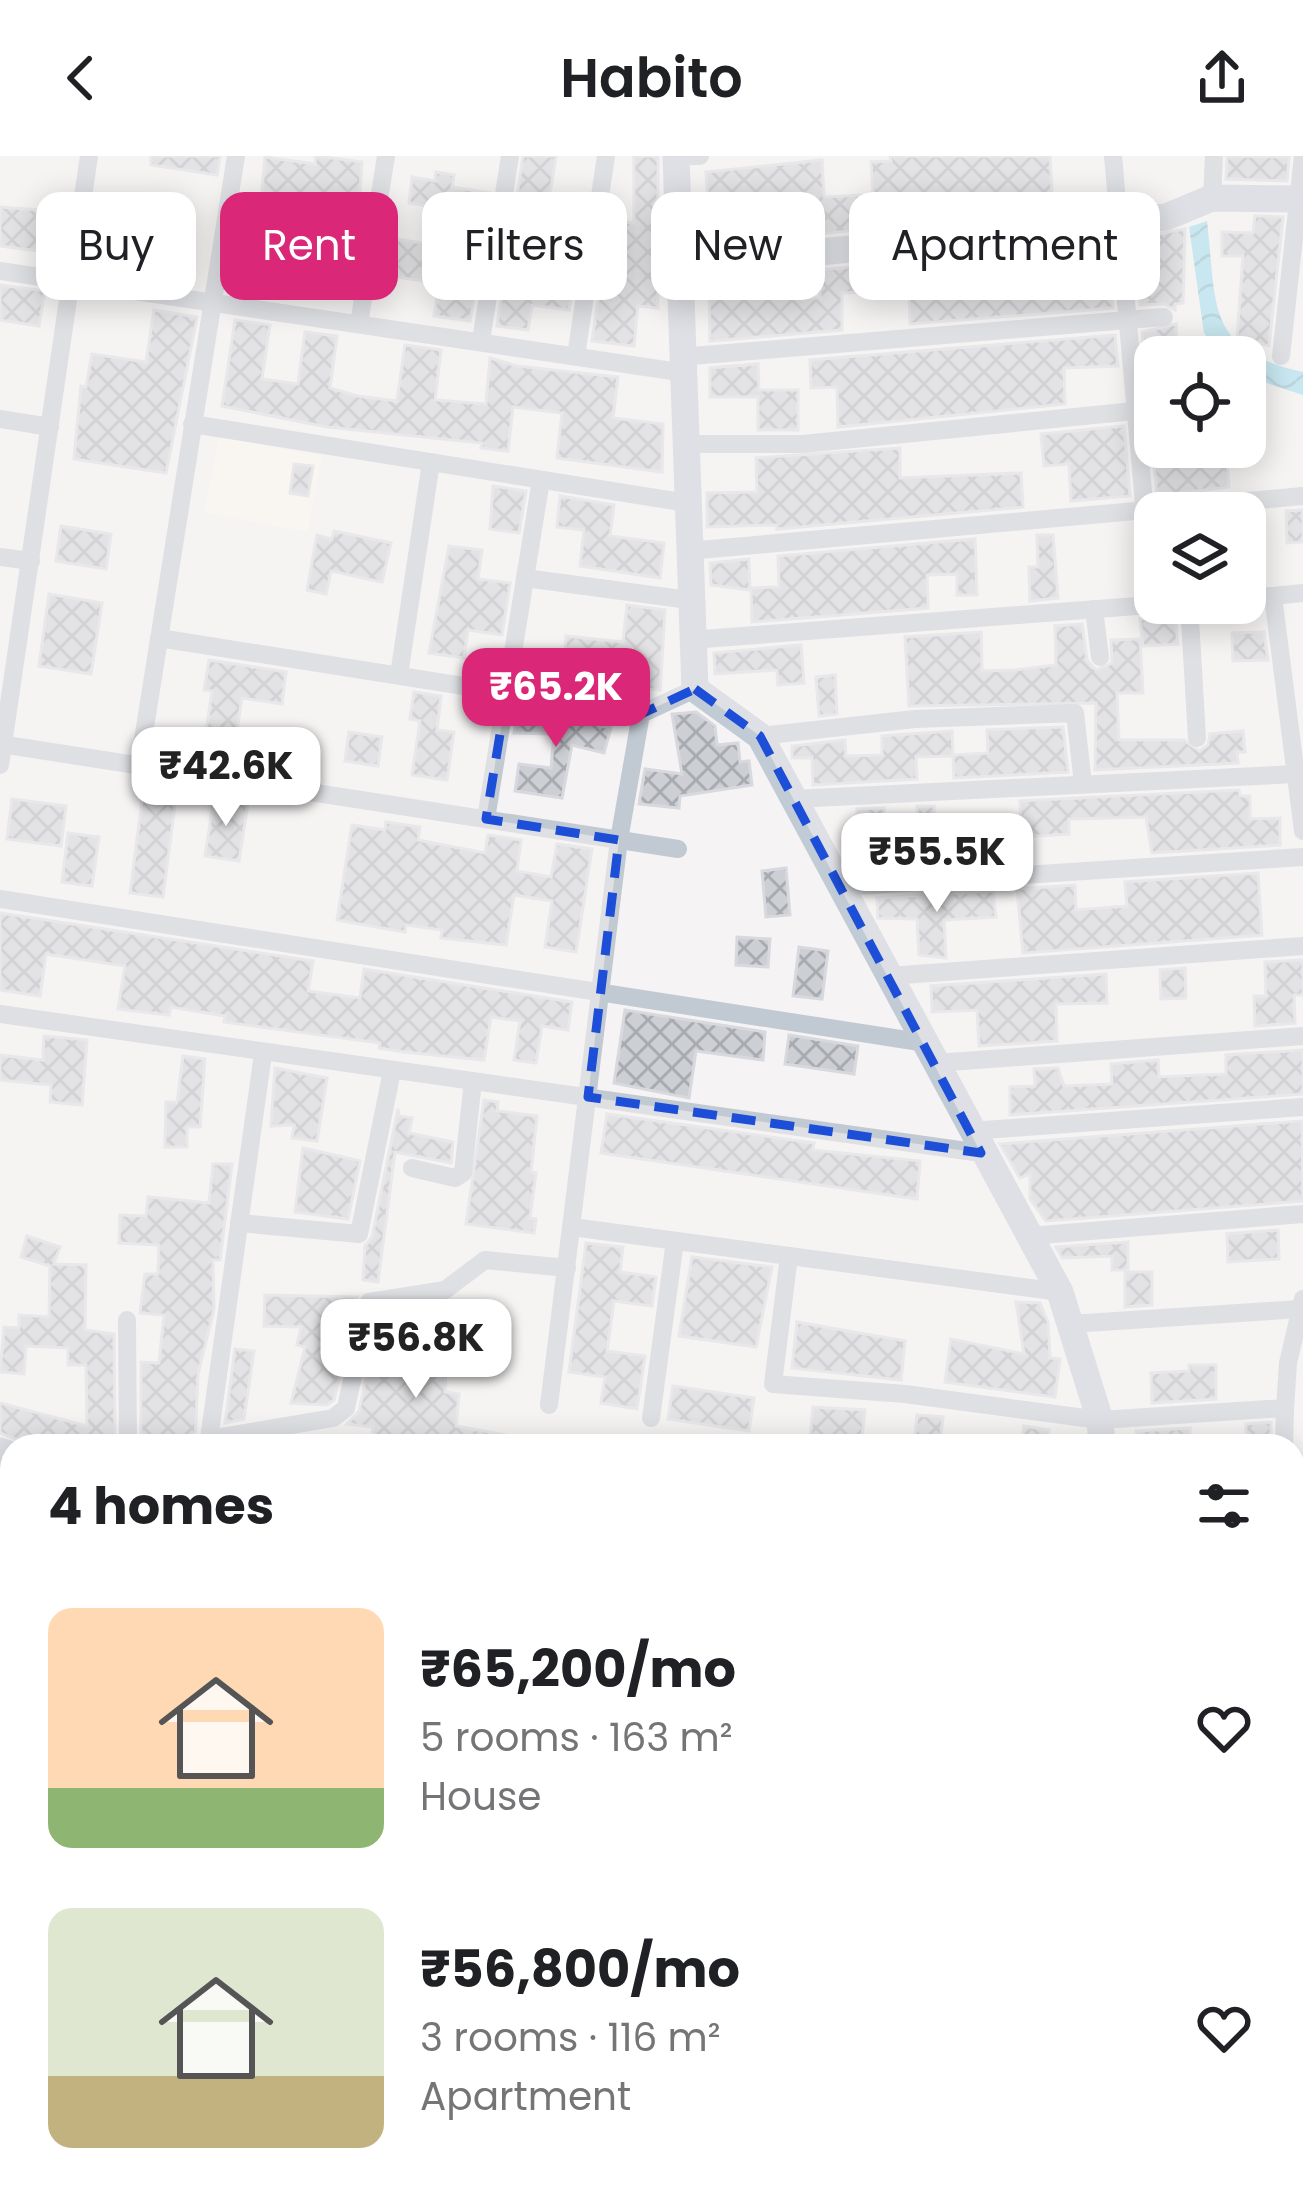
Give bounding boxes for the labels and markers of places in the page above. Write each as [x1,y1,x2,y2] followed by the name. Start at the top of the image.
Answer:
[458,648,654,750] pin: ₹65.2K
[128,727,324,829] pin: ₹42.6K
[839,813,1035,915] pin: ₹55.5K
[318,1299,514,1401] pin: ₹56.8K

